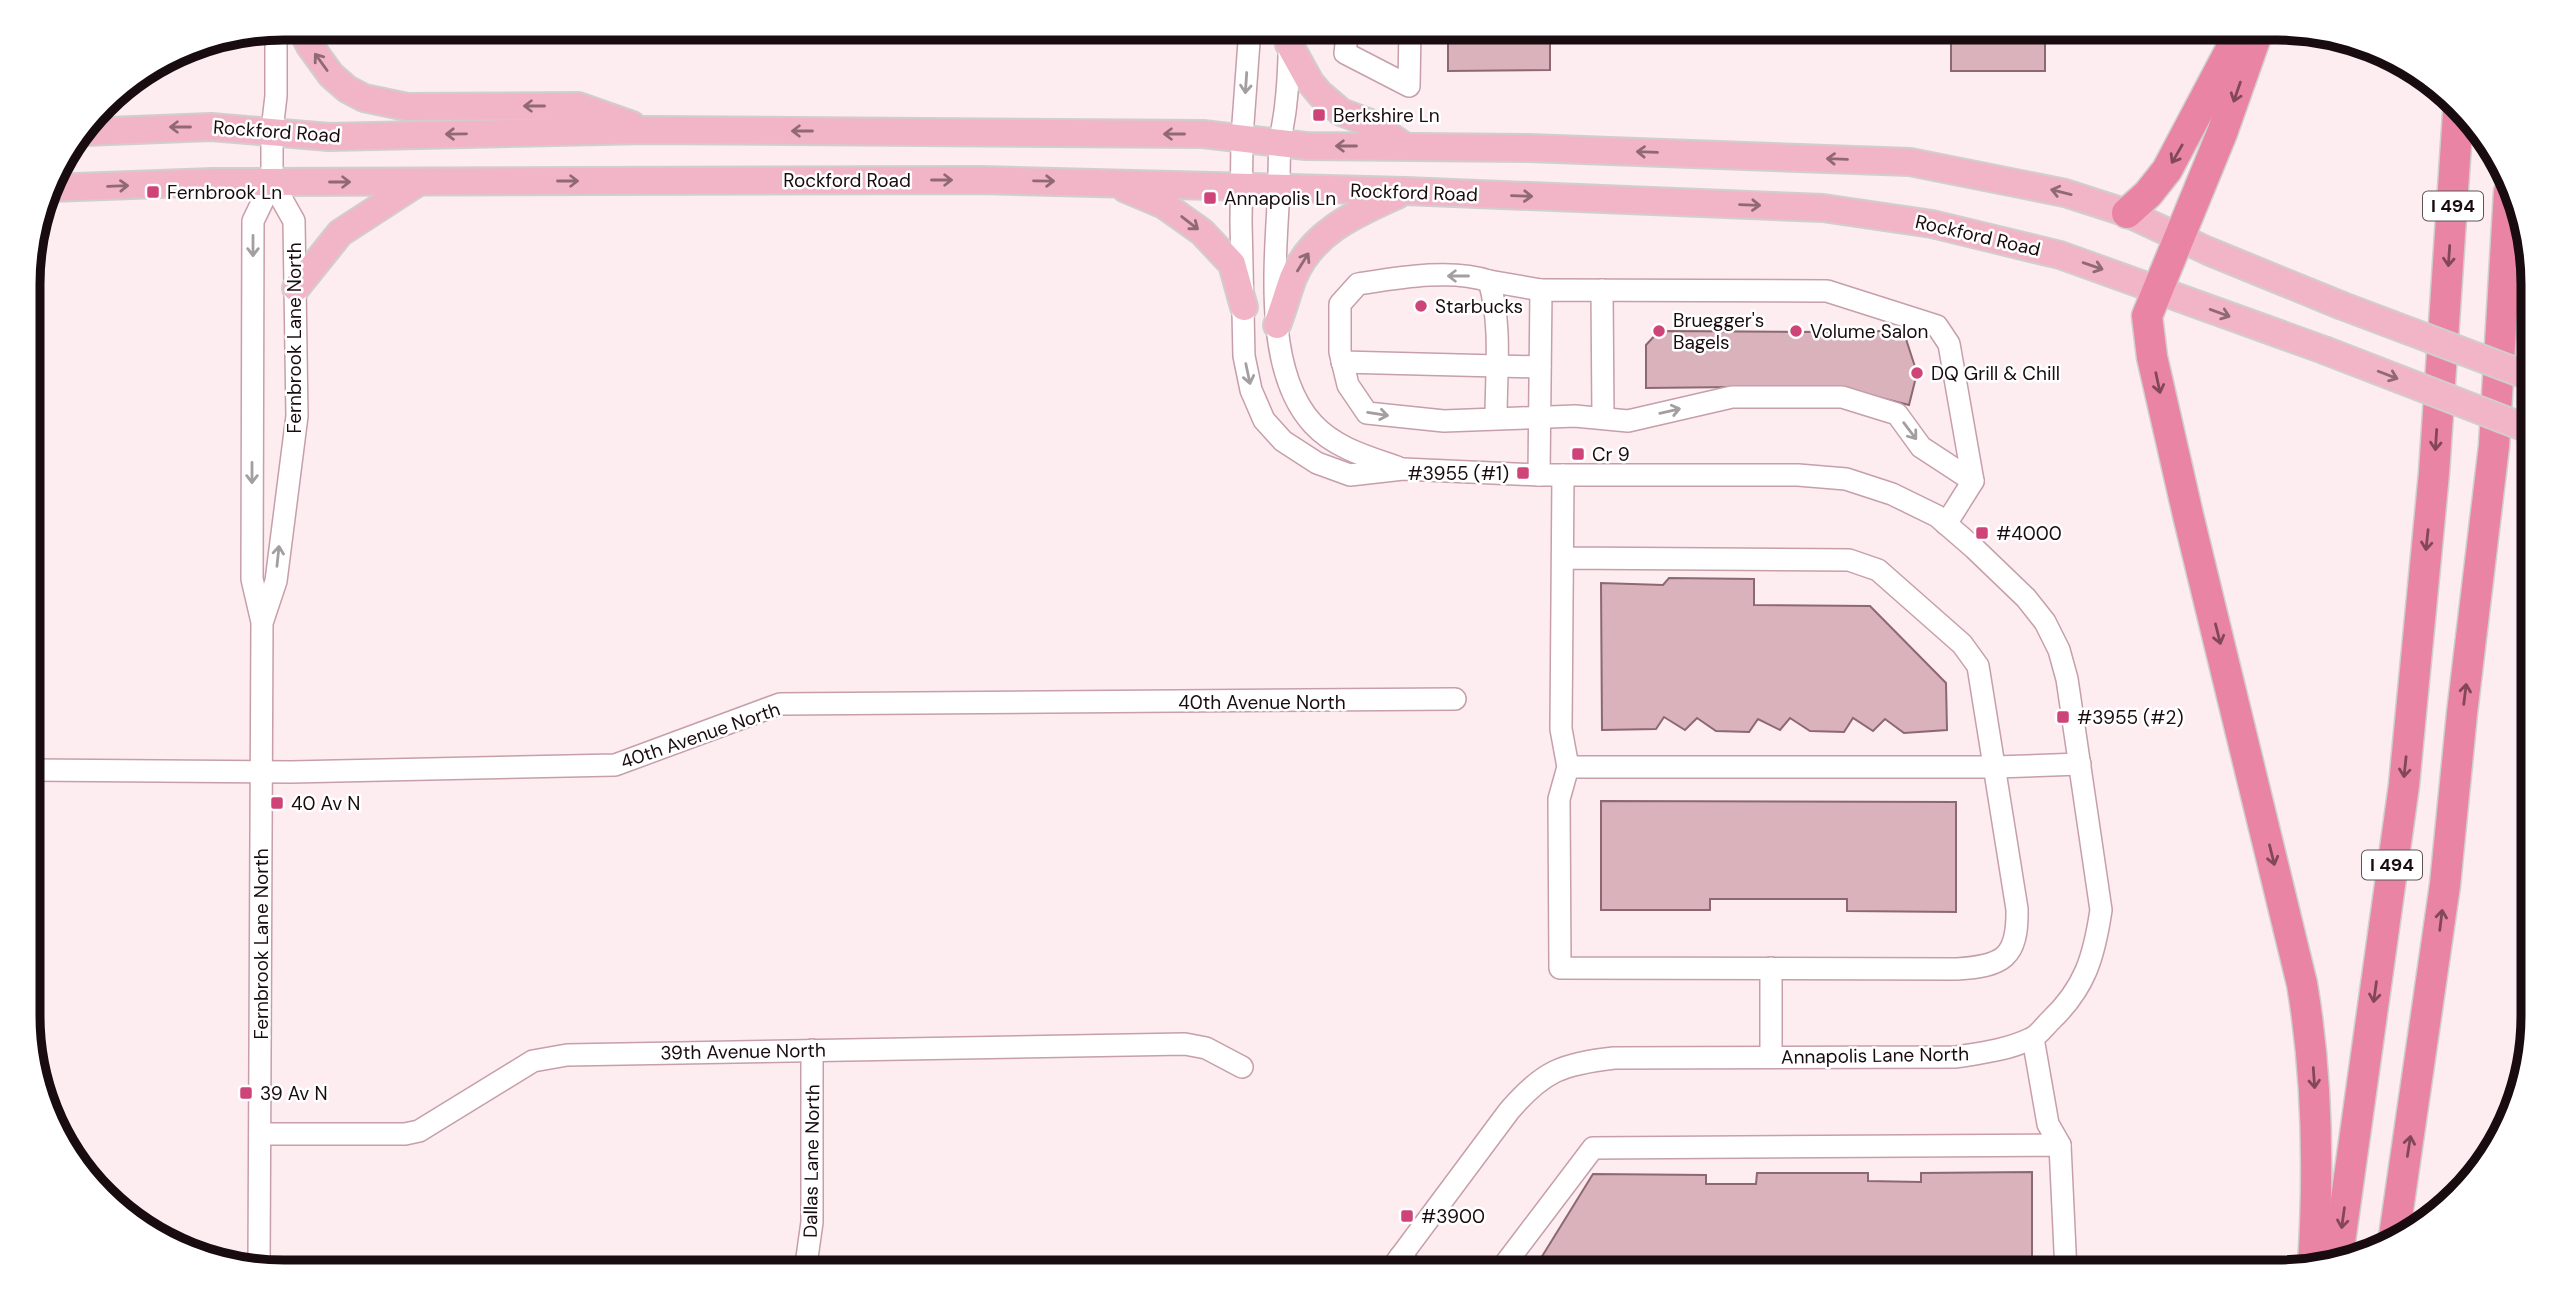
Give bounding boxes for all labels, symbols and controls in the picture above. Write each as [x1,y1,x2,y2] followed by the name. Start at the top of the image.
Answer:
[314,53,329,72] one-way arrow
[1239,71,1252,93] one-way arrow
[2230,81,2242,103] one-way arrow
[522,99,545,113] one-way arrow
[1333,103,1440,128] place label: Berkshire Ln
[1311,107,1327,123] marker: Berkshire Ln
[212,115,342,148] street label: Rockford Road
[168,120,191,134] one-way arrow
[791,124,814,138] one-way arrow
[445,127,468,141] one-way arrow
[1163,127,1186,141] one-way arrow
[1335,139,1358,153] one-way arrow
[2170,143,2184,163] one-way arrow
[1636,146,1659,159] one-way arrow
[1826,153,1849,166] one-way arrow
[783,168,911,193] street label: Rockford Road
[930,173,953,187] one-way arrow
[556,174,579,188] one-way arrow
[1032,174,1055,187] one-way arrow
[328,175,351,189] one-way arrow
[1350,178,1478,207] street label: Rockford Road
[106,179,129,192] one-way arrow
[167,180,282,205] place label: Fernbrook Ln
[145,184,161,200] marker: Fernbrook Ln
[2051,185,2073,198] one-way arrow
[1224,186,1336,211] place label: Annapolis Ln
[1202,190,1218,206] marker: Annapolis Ln
[1511,190,1534,203] one-way arrow
[2423,191,2483,220] road number: I 494
[1738,199,1761,212] one-way arrow
[1913,209,2043,262] street label: Rockford Road
[1180,216,1199,231] one-way arrow
[246,234,260,257] one-way arrow
[282,242,307,434] street label: Fernbrook Lane North
[2442,244,2455,266] one-way arrow
[1295,253,1310,272] one-way arrow
[2082,261,2104,273] one-way arrow
[1447,269,1470,283] one-way arrow
[1435,294,1523,319] place label: Starbucks
[1413,298,1429,314] marker: Starbucks
[1673,308,1764,355] place label: Bruegger's Bagels
[2209,308,2231,320] one-way arrow
[1810,319,1928,344] place label: Volume Salon
[1651,323,1667,339] marker: Bruegger's Bagels
[1788,323,1804,339] marker: Volume Salon
[1931,361,2060,386] place label: DQ Grill & Chill
[1241,362,1255,385] one-way arrow
[1909,365,1925,381] marker: DQ Grill & Chill
[2376,369,2398,382] one-way arrow
[2151,371,2165,394] one-way arrow
[1659,404,1681,417] one-way arrow
[1366,407,1388,420] one-way arrow
[1902,421,1917,440] one-way arrow
[2430,428,2443,451] one-way arrow
[1592,442,1630,467] place label: Cr 9
[1570,446,1586,462] marker: Cr 9
[1408,461,1509,486] place label: #3955 (#1)
[245,462,259,485] one-way arrow
[1515,465,1531,481] marker: #3955 (#1)
[1996,521,2062,546] place label: #4000
[1974,525,1990,541] marker: #4000
[2421,529,2434,551] one-way arrow
[272,545,285,568] one-way arrow
[2212,622,2225,645] one-way arrow
[2458,683,2471,706] one-way arrow
[1178,690,1346,715] street label: 40th Avenue North
[617,696,783,775] street label: 40th Avenue North
[2077,705,2184,730] place label: #3955 (#2)
[2055,709,2071,725] marker: #3955 (#2)
[2399,755,2412,778] one-way arrow
[291,791,360,816] place label: 40 Av N
[269,795,285,811] marker: 40 Av N
[2266,843,2279,866] one-way arrow
[249,848,274,1040] street label: Fernbrook Lane North
[2362,850,2422,880] road number: I 494
[2434,910,2447,932] one-way arrow
[2368,980,2381,1003] one-way arrow
[660,1038,826,1065] street label: 39th Avenue North
[1781,1041,1969,1070] street label: Annapolis Lane North
[2308,1066,2321,1089] one-way arrow
[260,1081,328,1106] place label: 39 Av N
[798,1084,825,1238] street label: Dallas Lane North
[238,1085,254,1101] marker: 39 Av N
[2403,1135,2416,1158] one-way arrow
[1421,1204,1485,1229] place label: #3900
[2337,1206,2350,1228] one-way arrow
[1399,1208,1415,1224] marker: #3900

